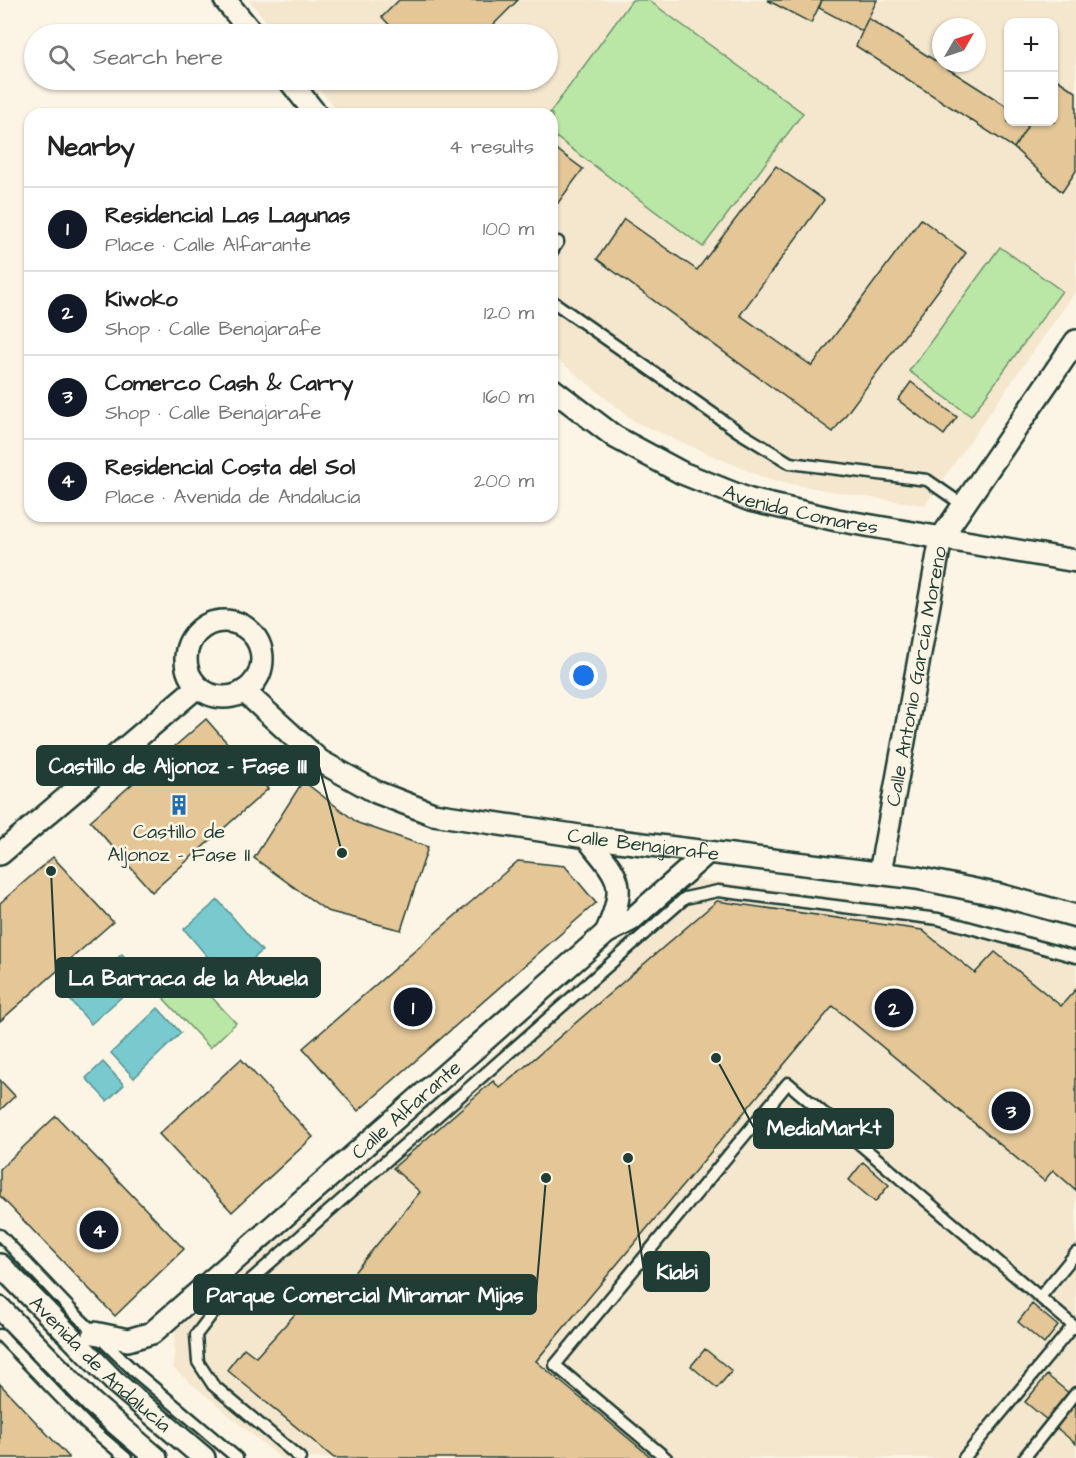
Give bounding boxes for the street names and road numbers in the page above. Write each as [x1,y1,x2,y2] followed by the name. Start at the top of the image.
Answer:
[719,478,880,542] street label: Avenida Comares
[879,544,954,809] street label: Calle Antonio García Moreno
[566,821,721,868] street label: Calle Benajarafe
[346,1054,468,1166] street label: Calle Alfarante
[23,1290,177,1439] street label: Avenida de Andalucía

